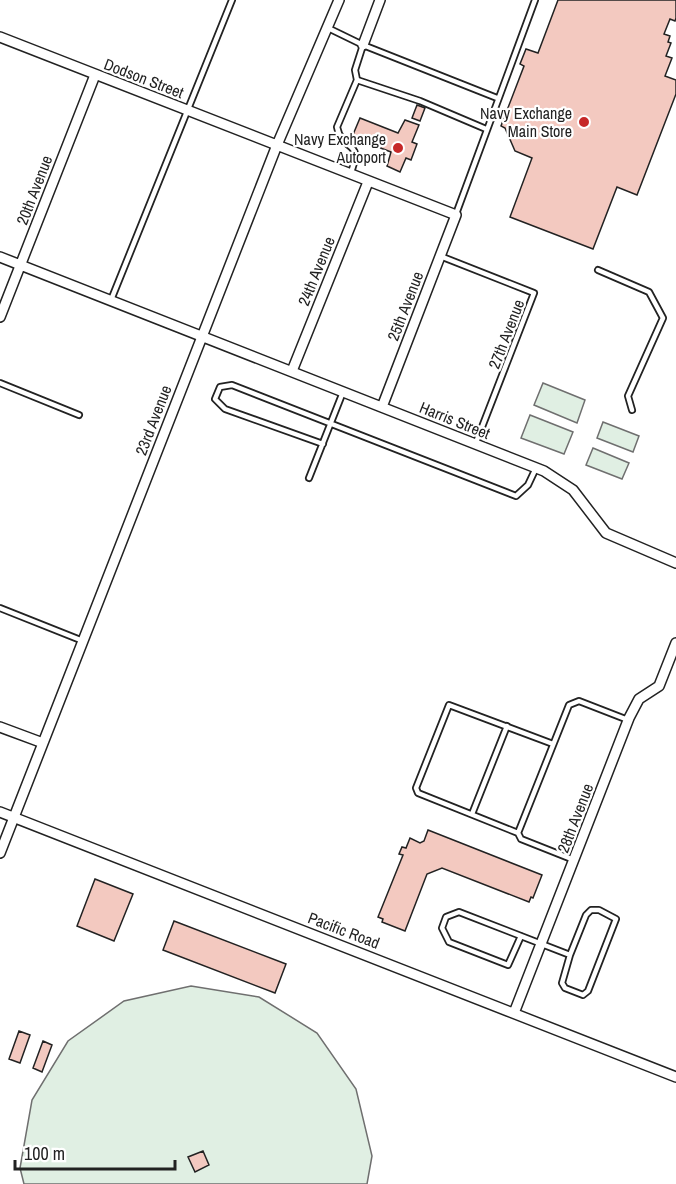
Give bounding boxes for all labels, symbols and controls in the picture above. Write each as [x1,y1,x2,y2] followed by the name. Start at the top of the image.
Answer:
[101,53,187,103] street label: Dodson Street
[480,102,572,142] place label: Navy Exchange Main Store
[577,115,591,129] marker: Navy Exchange Main Store
[294,128,386,168] place label: Navy Exchange Autoport
[391,141,405,155] marker: Navy Exchange Autoport
[11,152,57,228] street label: 20th Avenue
[292,233,340,309] street label: 24th Avenue
[382,268,428,344] street label: 25th Avenue
[483,296,529,372] street label: 27th Avenue
[130,382,176,458] street label: 23rd Avenue
[416,396,494,444] street label: Harris Street
[552,780,598,856] street label: 28th Avenue
[305,906,383,954] street label: Pacific Road
[15,1133,176,1171] scale bar
[24,1141,65,1166] text: 100 m

